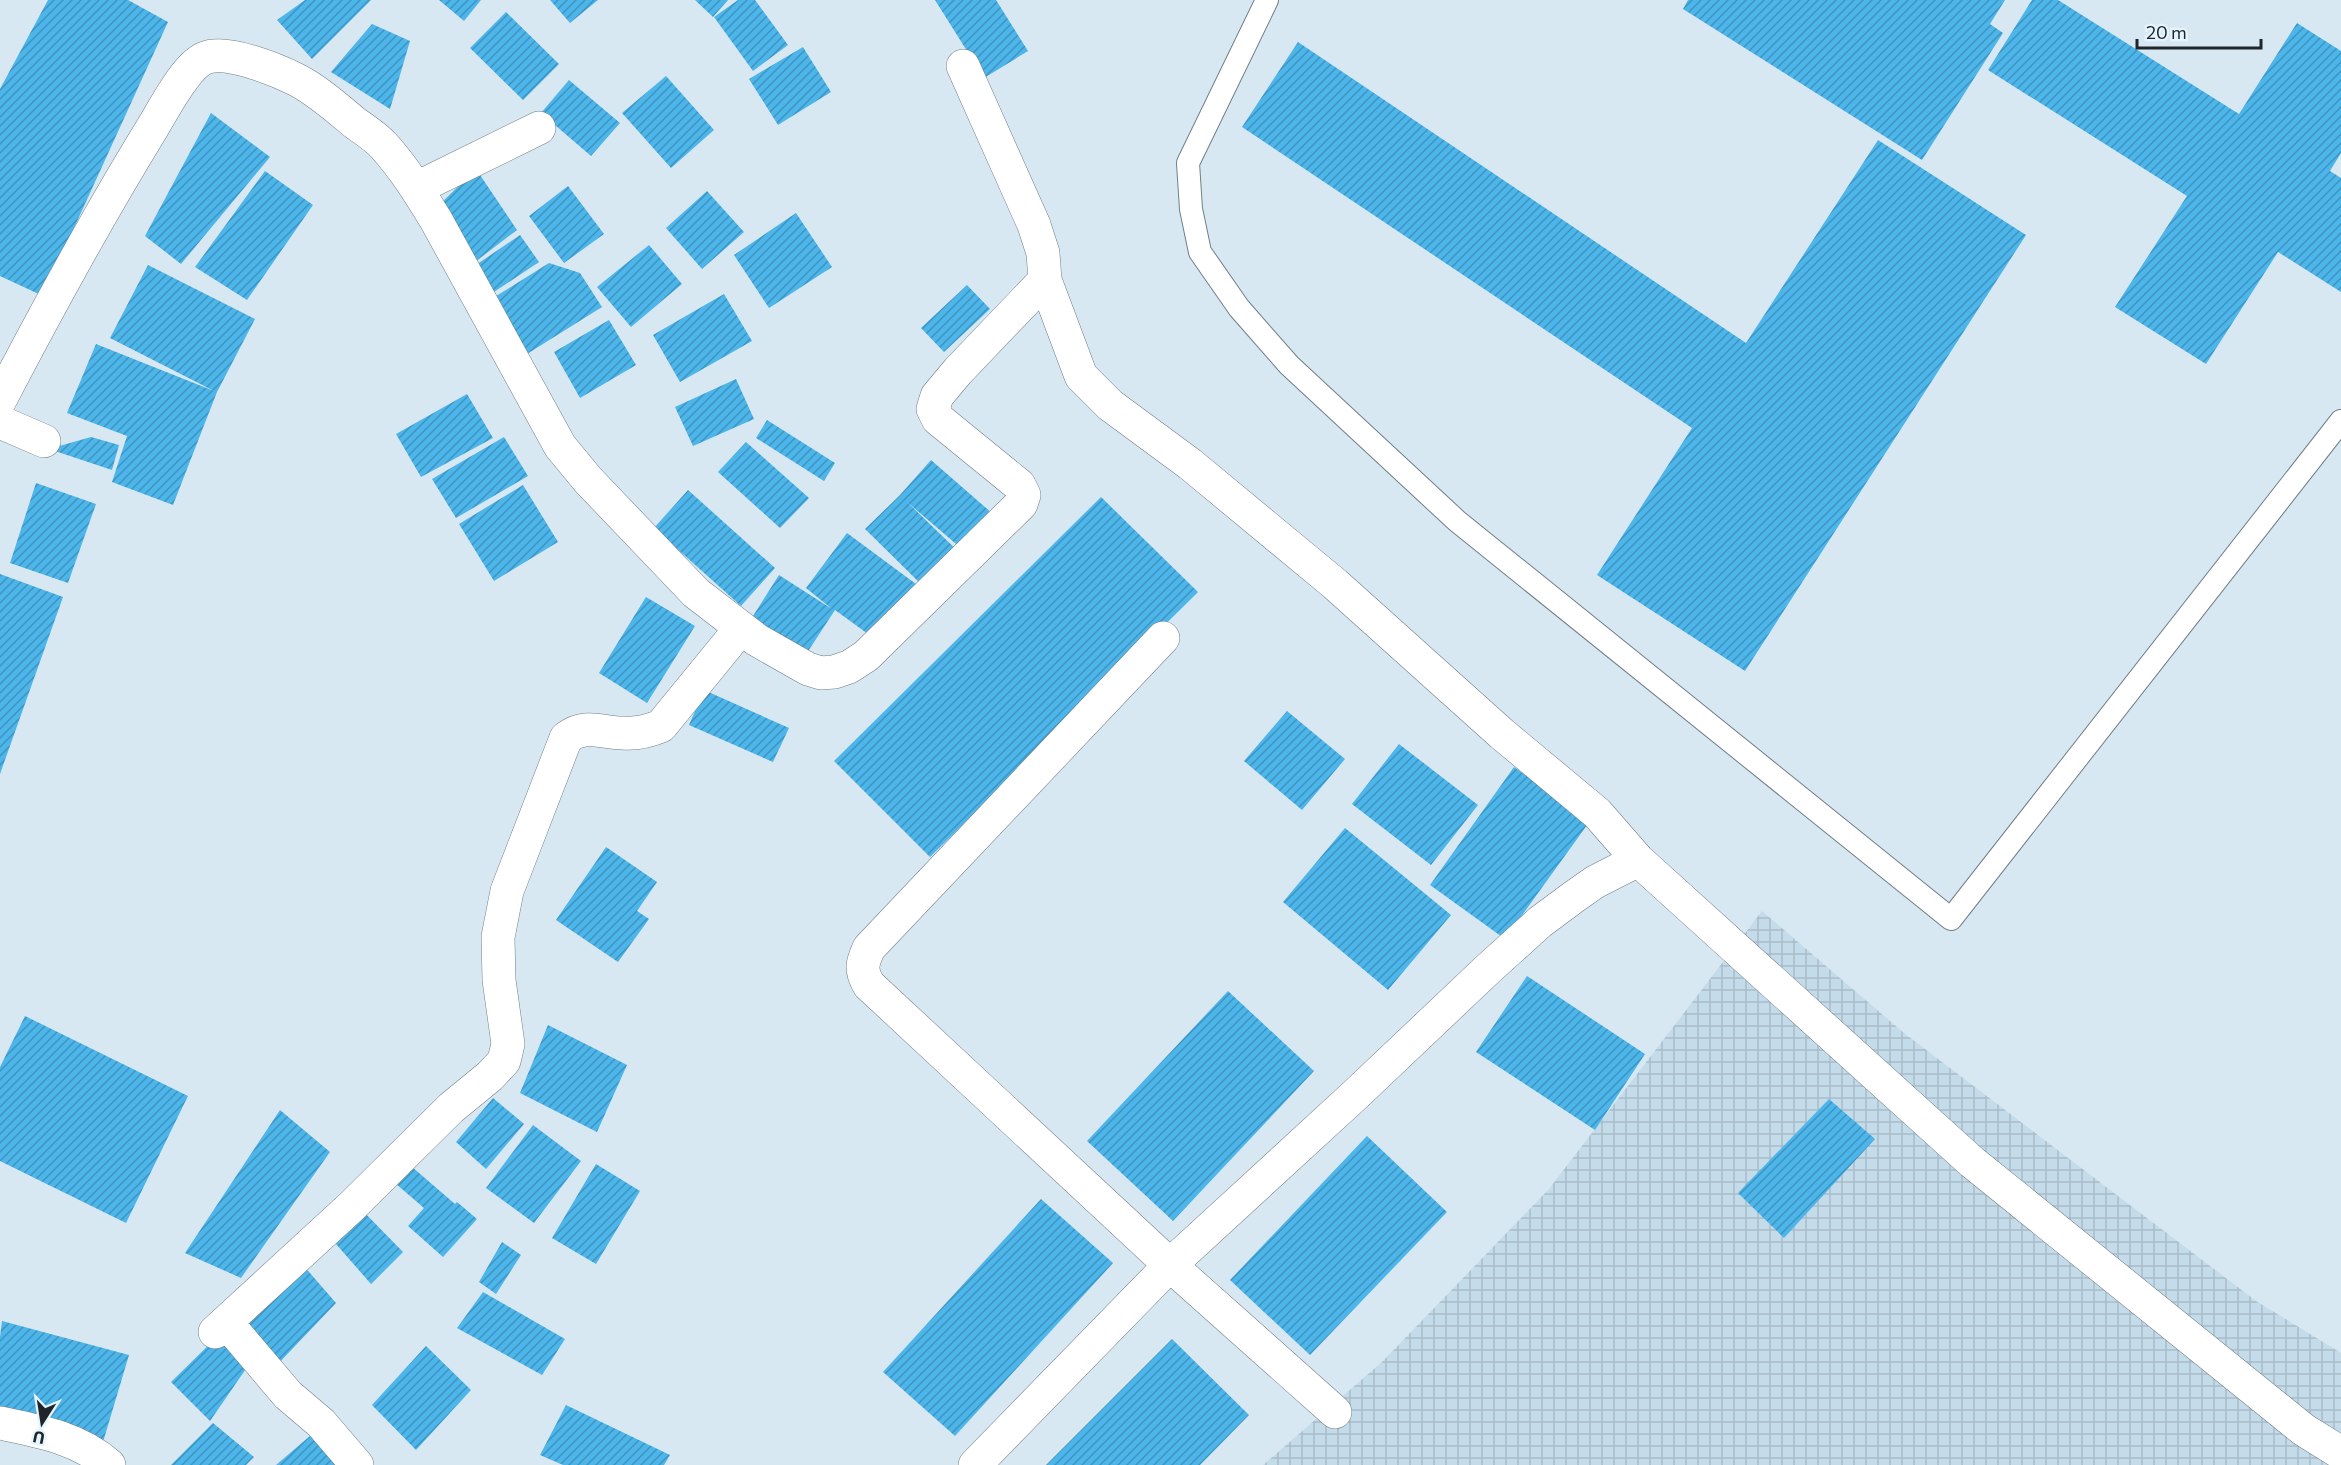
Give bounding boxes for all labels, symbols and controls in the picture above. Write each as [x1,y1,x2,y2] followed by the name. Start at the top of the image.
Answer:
[2137,12,2262,50] scale bar
[2146,21,2187,43] text: 20 m
[12,1393,72,1453] north arrow
[31,1428,46,1449] text: U

